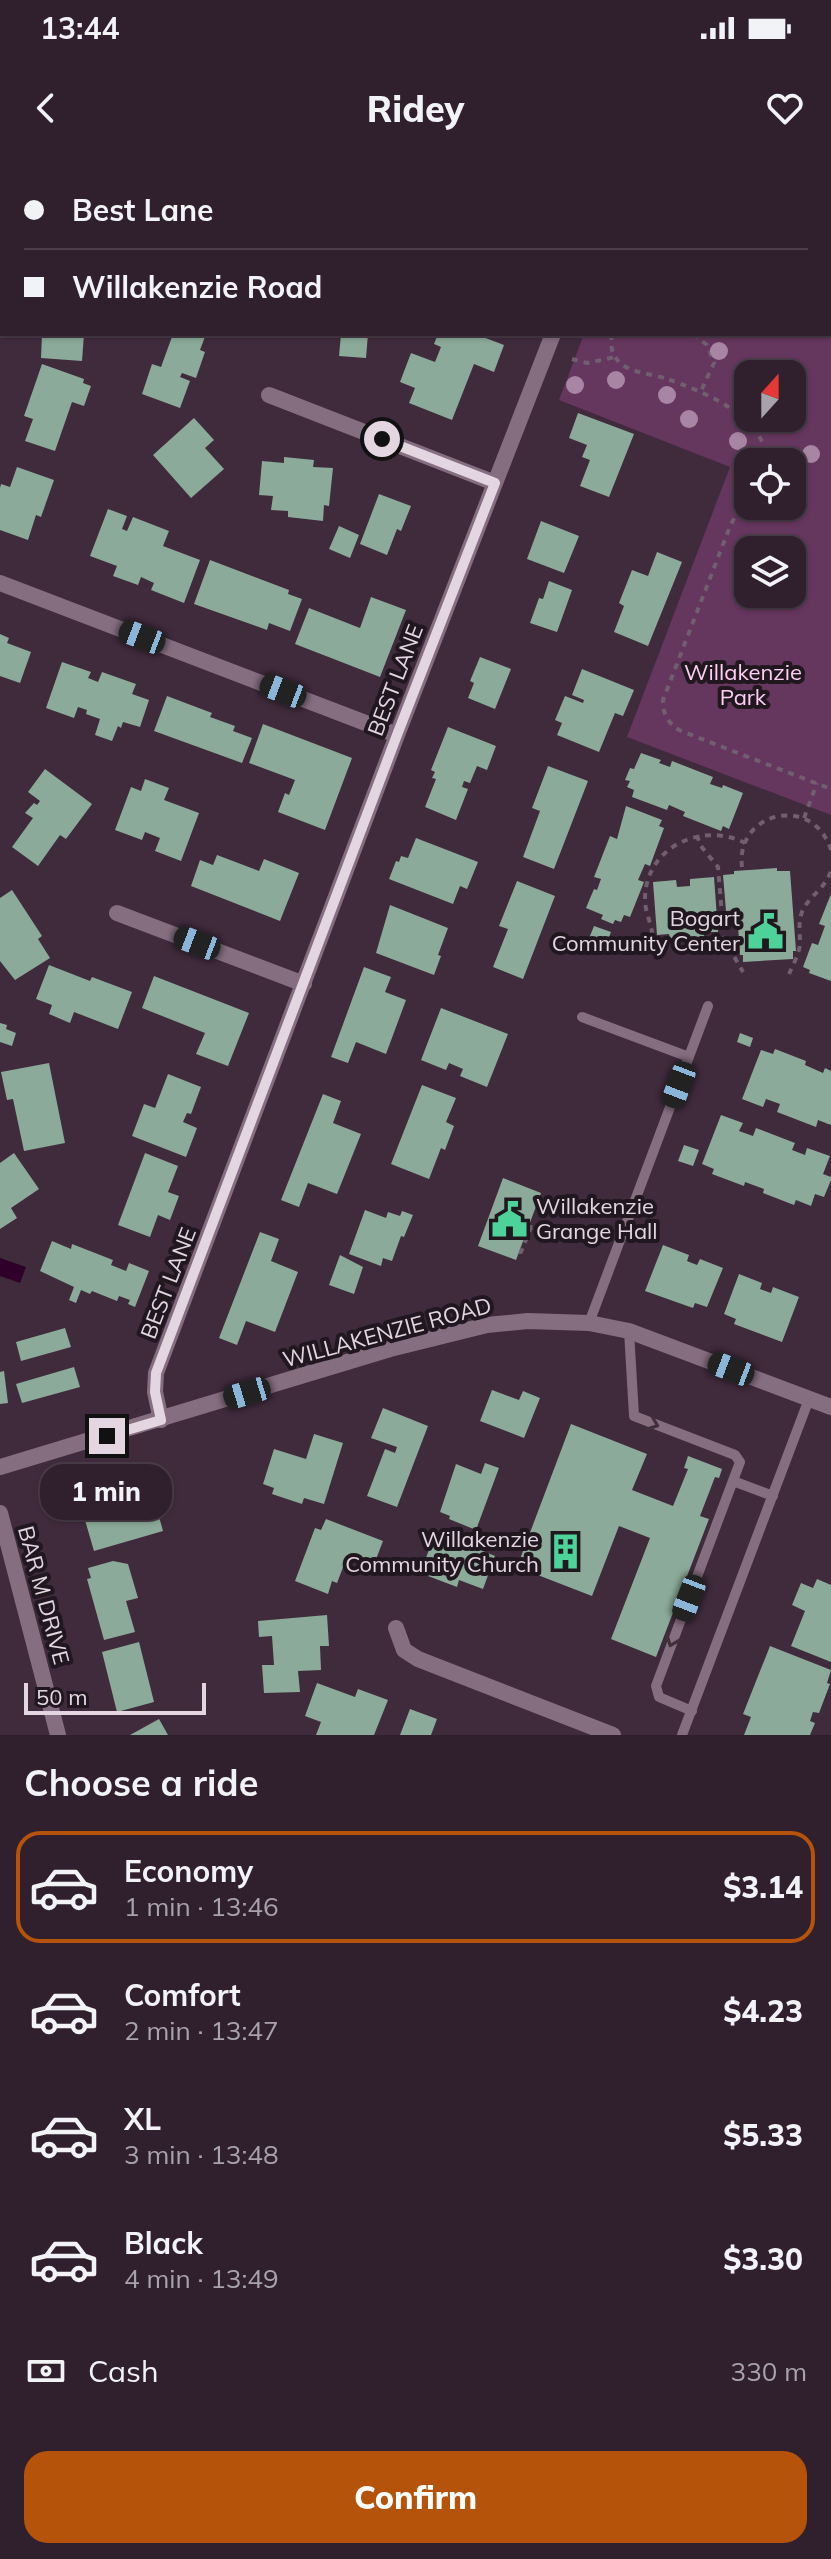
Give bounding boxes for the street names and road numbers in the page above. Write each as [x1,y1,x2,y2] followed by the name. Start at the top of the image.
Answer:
[361,620,429,740] street label: BEST LANE
[134,1223,202,1343] street label: BEST LANE
[279,1291,495,1373] street label: WILLAKENZIE ROAD
[12,1523,76,1667] street label: BAR M DRIVE

